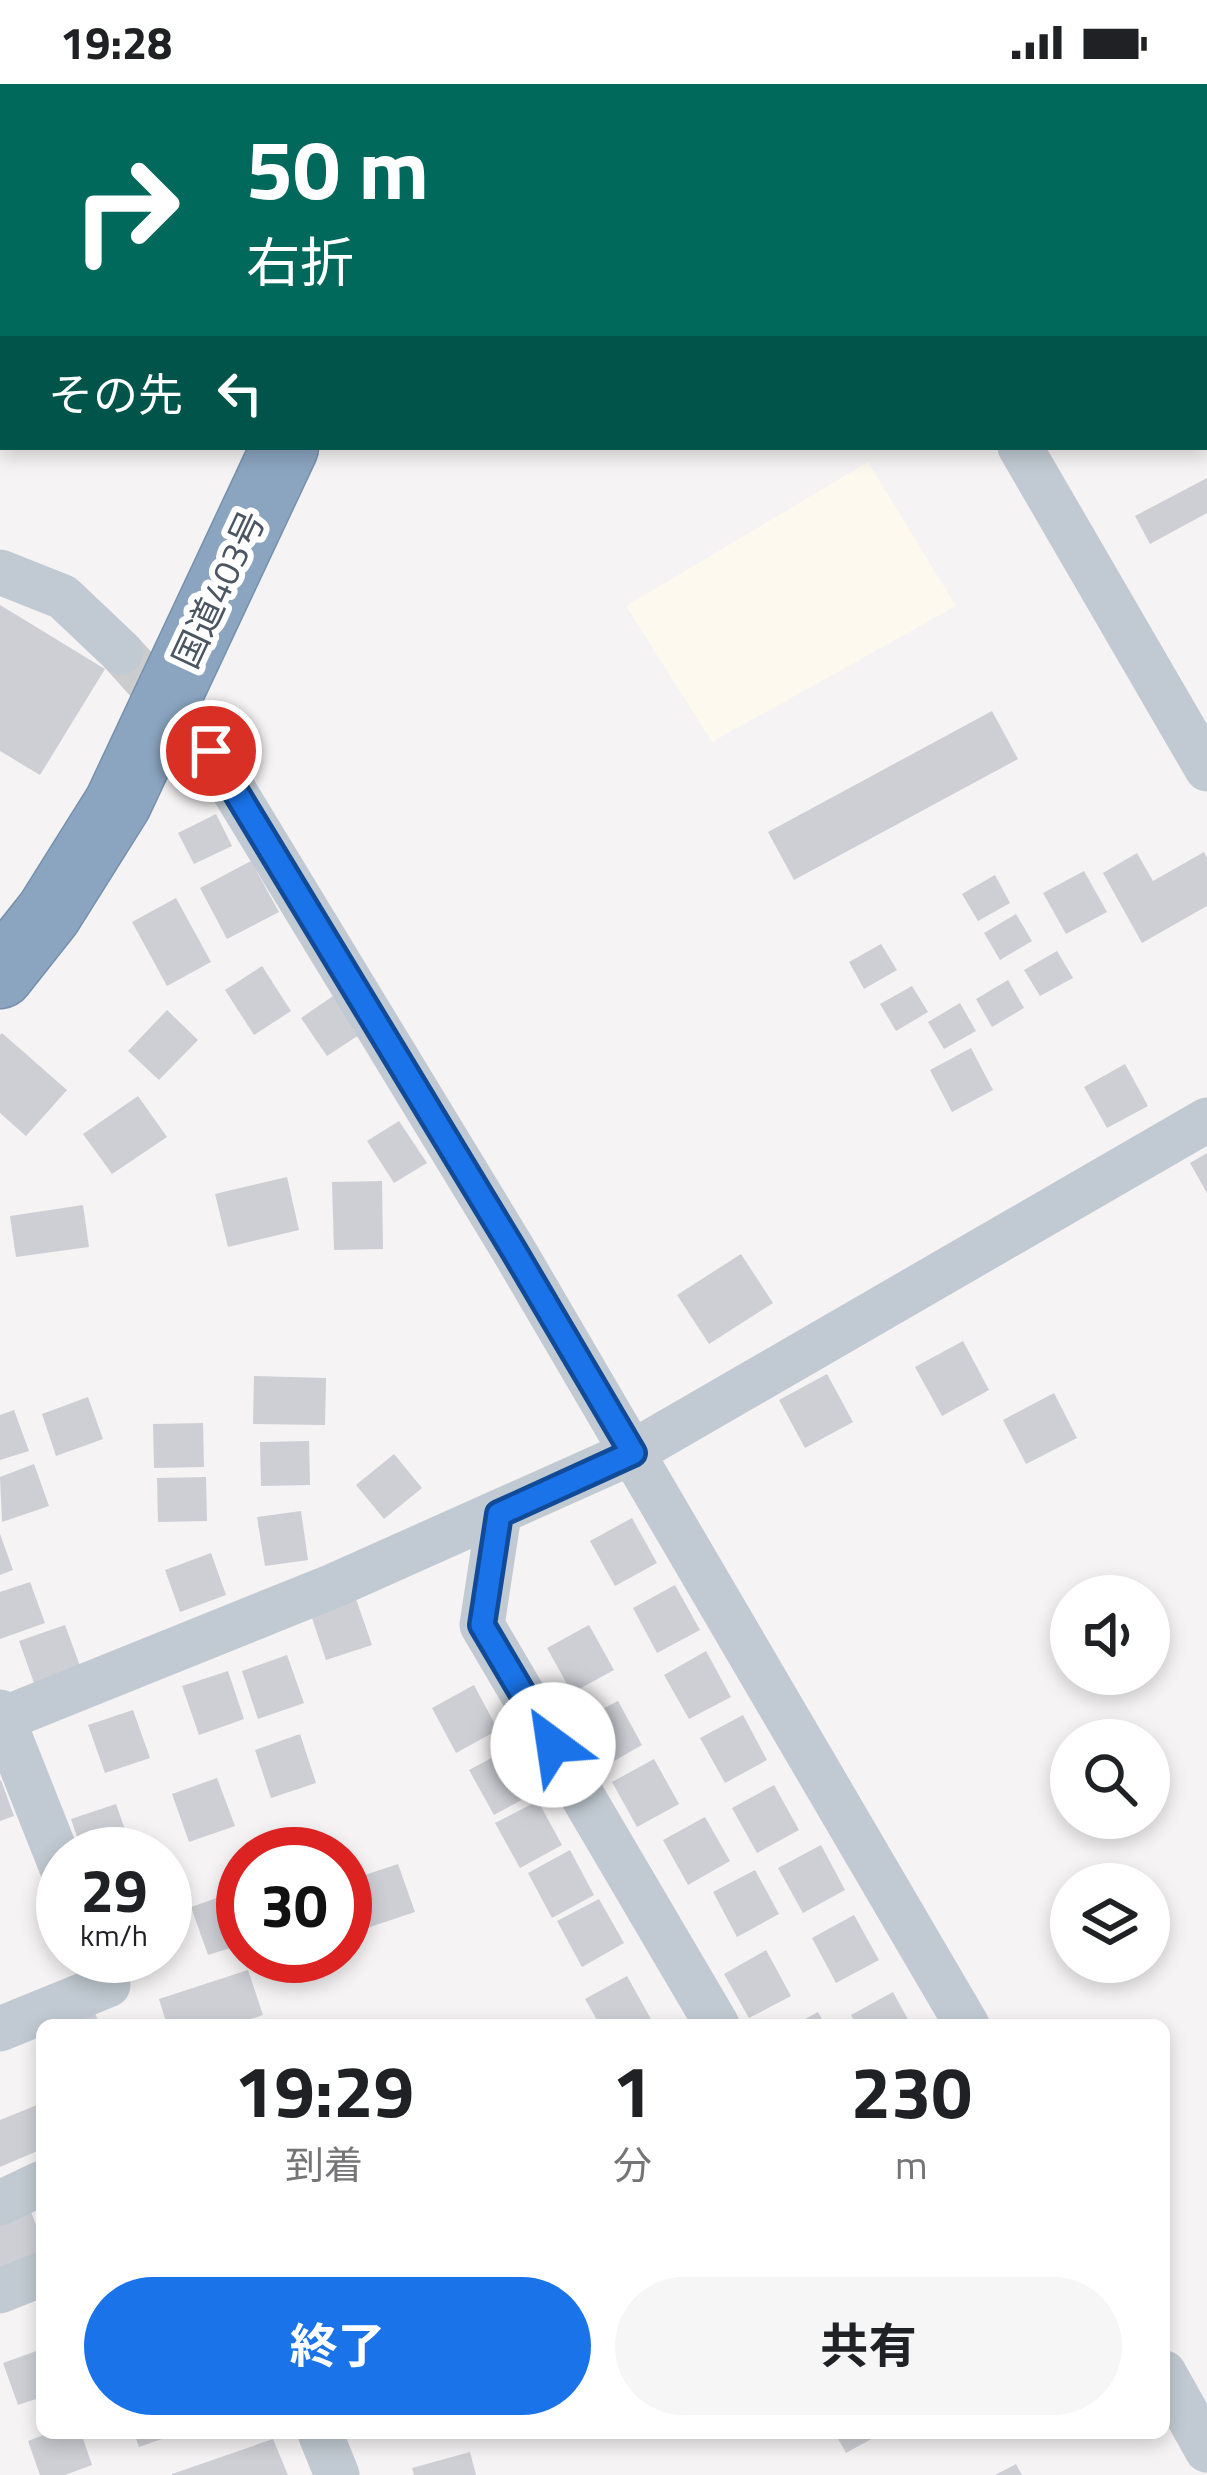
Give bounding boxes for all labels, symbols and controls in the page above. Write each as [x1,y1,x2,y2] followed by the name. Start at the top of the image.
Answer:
[60,8,172,76] text: 19:28
[246,104,429,232] text: 50 m
[48,132,204,288] icon: right
[246,221,354,303] text: 右折
[48,360,183,428] text: その先
[207,360,273,426] icon: left
[157,501,279,677] street label: 国道403号
[160,700,262,802] pin
[178,718,244,784] icon: arrive
[1050,1575,1170,1983] map controls
[1050,1575,1170,1695] button: sound
[490,1682,616,1808] position arrow
[1050,1719,1170,1839] button: search
[216,1827,372,1983] speed limit sign: 30
[80,1844,148,1935] text: 29
[1050,1863,1170,1983] button: layers
[80,1912,148,1958] text: km/h
[234,2035,414,2145] text: 19:29
[612,2035,653,2145] text: 1
[851,2036,972,2146] text: 230
[285,2135,363,2194] text: 到着
[613,2135,652,2194] text: 分
[895,2135,928,2194] text: m
[84,2277,591,2415] button: 終了
[615,2277,1122,2415] button: 共有

